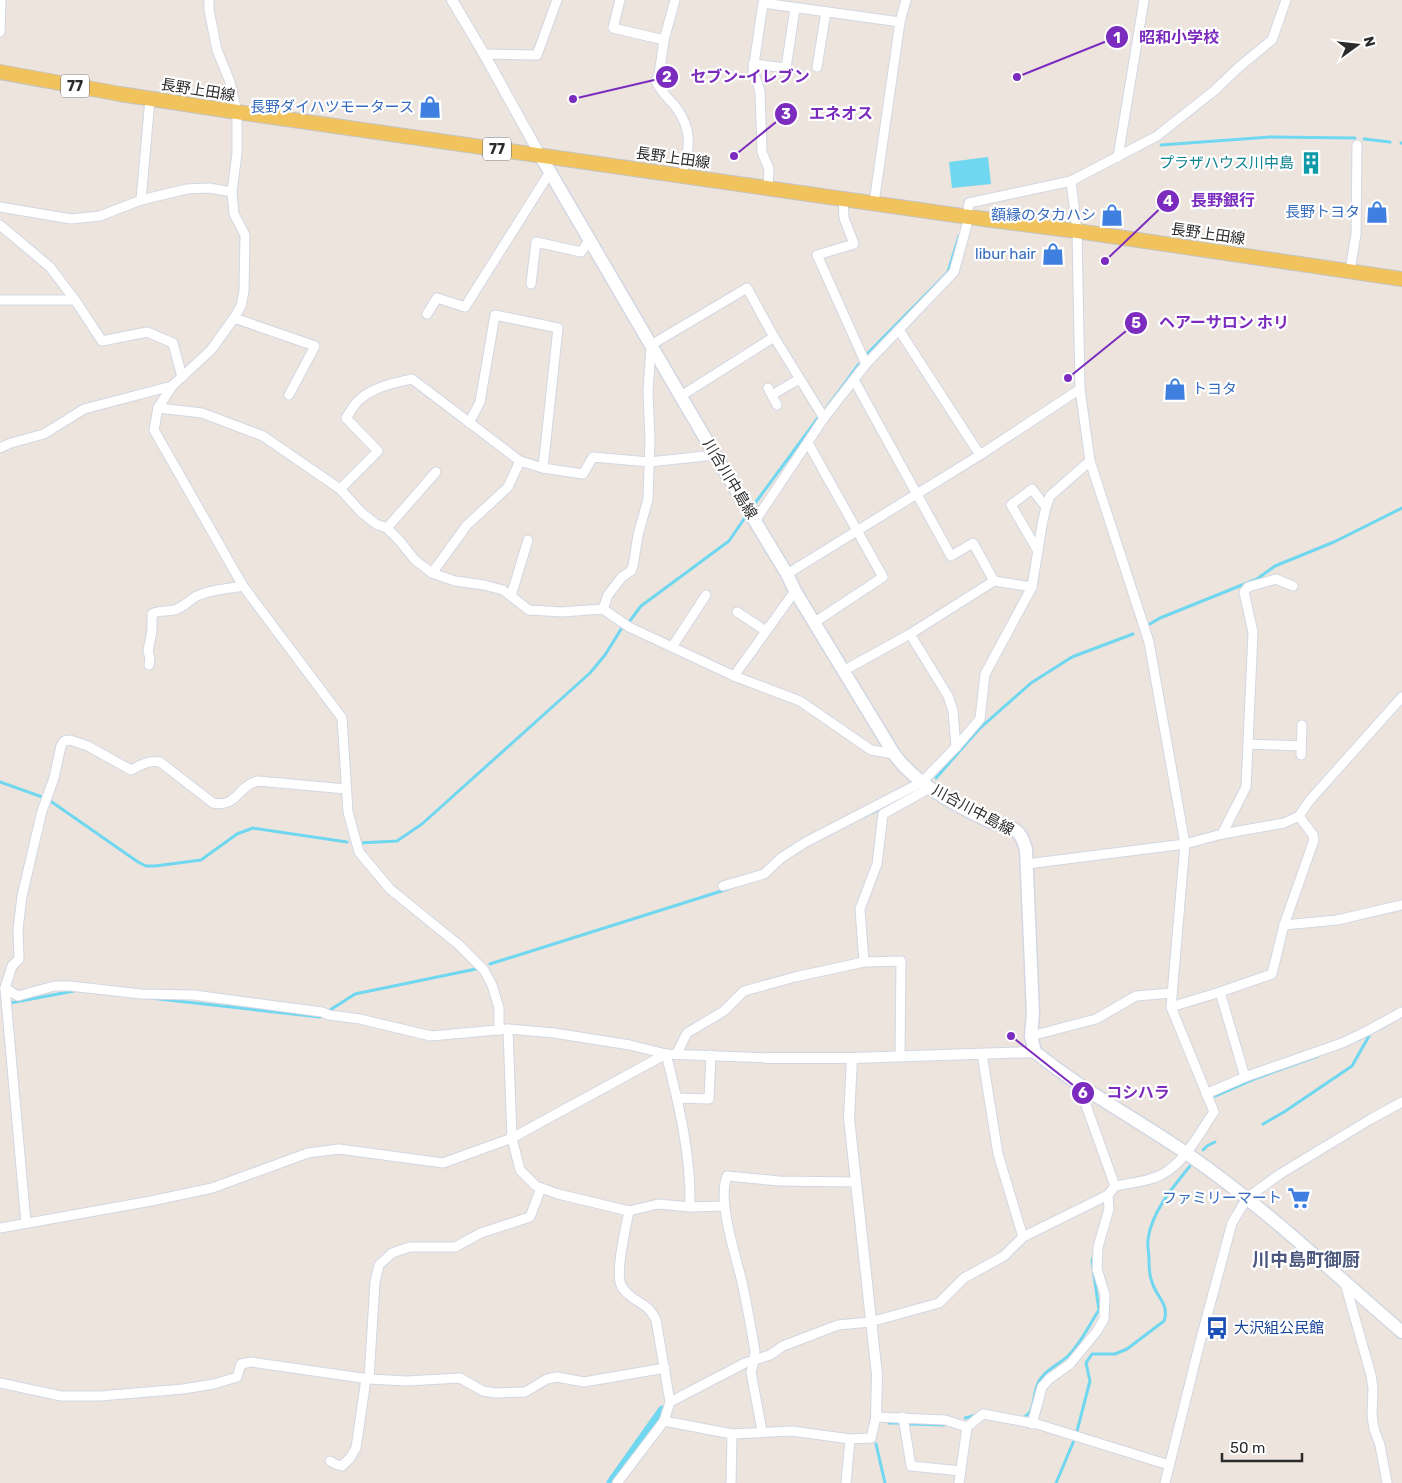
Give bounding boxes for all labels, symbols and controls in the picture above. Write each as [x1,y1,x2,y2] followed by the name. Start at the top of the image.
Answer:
[1332,20,1382,70] north arrow
[1104,22,1229,53] callout: 昭和小学校
[1139,28,1219,47] text: 昭和小学校
[1113,29,1121,47] text: 1
[1360,35,1379,49] text: N
[655,61,820,92] callout: セブン-イレブン
[690,67,810,86] text: セブン-イレブン
[662,68,672,86] text: 2
[61,74,89,98] road number: 77
[160,75,236,105] street label: 長野上田線
[417,94,443,120] shop icon: 長野ダイハツモータース
[250,98,414,116] place label: 長野ダイハツモータース
[774,98,883,129] callout: エネオス
[809,104,873,123] text: エネオス
[781,105,791,123] text: 3
[483,138,511,160] road number: 77
[635,144,711,172] street label: 長野上田線
[1298,150,1324,176] building icon: プラザハウス川中島
[1159,154,1294,172] place label: プラザハウス川中島
[1156,185,1265,216] callout: 長野銀行
[1191,191,1255,210] text: 長野銀行
[1163,192,1173,210] text: 4
[1364,199,1390,225] shop icon: 長野トヨタ
[1099,202,1125,228] shop icon: 額縁のタカハシ
[1285,203,1360,221] place label: 長野トヨタ
[991,206,1096,224] place label: 額縁のタカハシ
[1170,220,1246,248] street label: 長野上田線
[1040,241,1066,267] shop icon: libur hair
[975,245,1036,263] place label: libur hair
[1124,307,1299,338] callout: ヘアーサロン ホリ
[1159,313,1289,332] text: ヘアーサロン ホリ
[1131,314,1141,332] text: 5
[1162,376,1188,402] shop icon: トヨタ
[1192,380,1237,398] place label: トヨタ
[699,436,761,522] street label: 川合川中島線
[929,781,1017,839] street label: 川合川中島線
[1071,1077,1180,1108] callout: コシハラ
[1106,1083,1170,1102] text: コシハラ
[1078,1084,1088,1102] text: 6
[1286,1185,1312,1211] supermarket icon: ファミリーマート
[1162,1189,1282,1207] place label: ファミリーマート
[1252,1249,1360,1271] district label: 川中島町御厨
[1204,1315,1230,1341] bus stop icon: 大沢組公民館
[1234,1319,1324,1337] place label: 大沢組公民館
[1222,1430,1302,1462] scale bar
[1230,1439,1265,1457] text: 50 m

